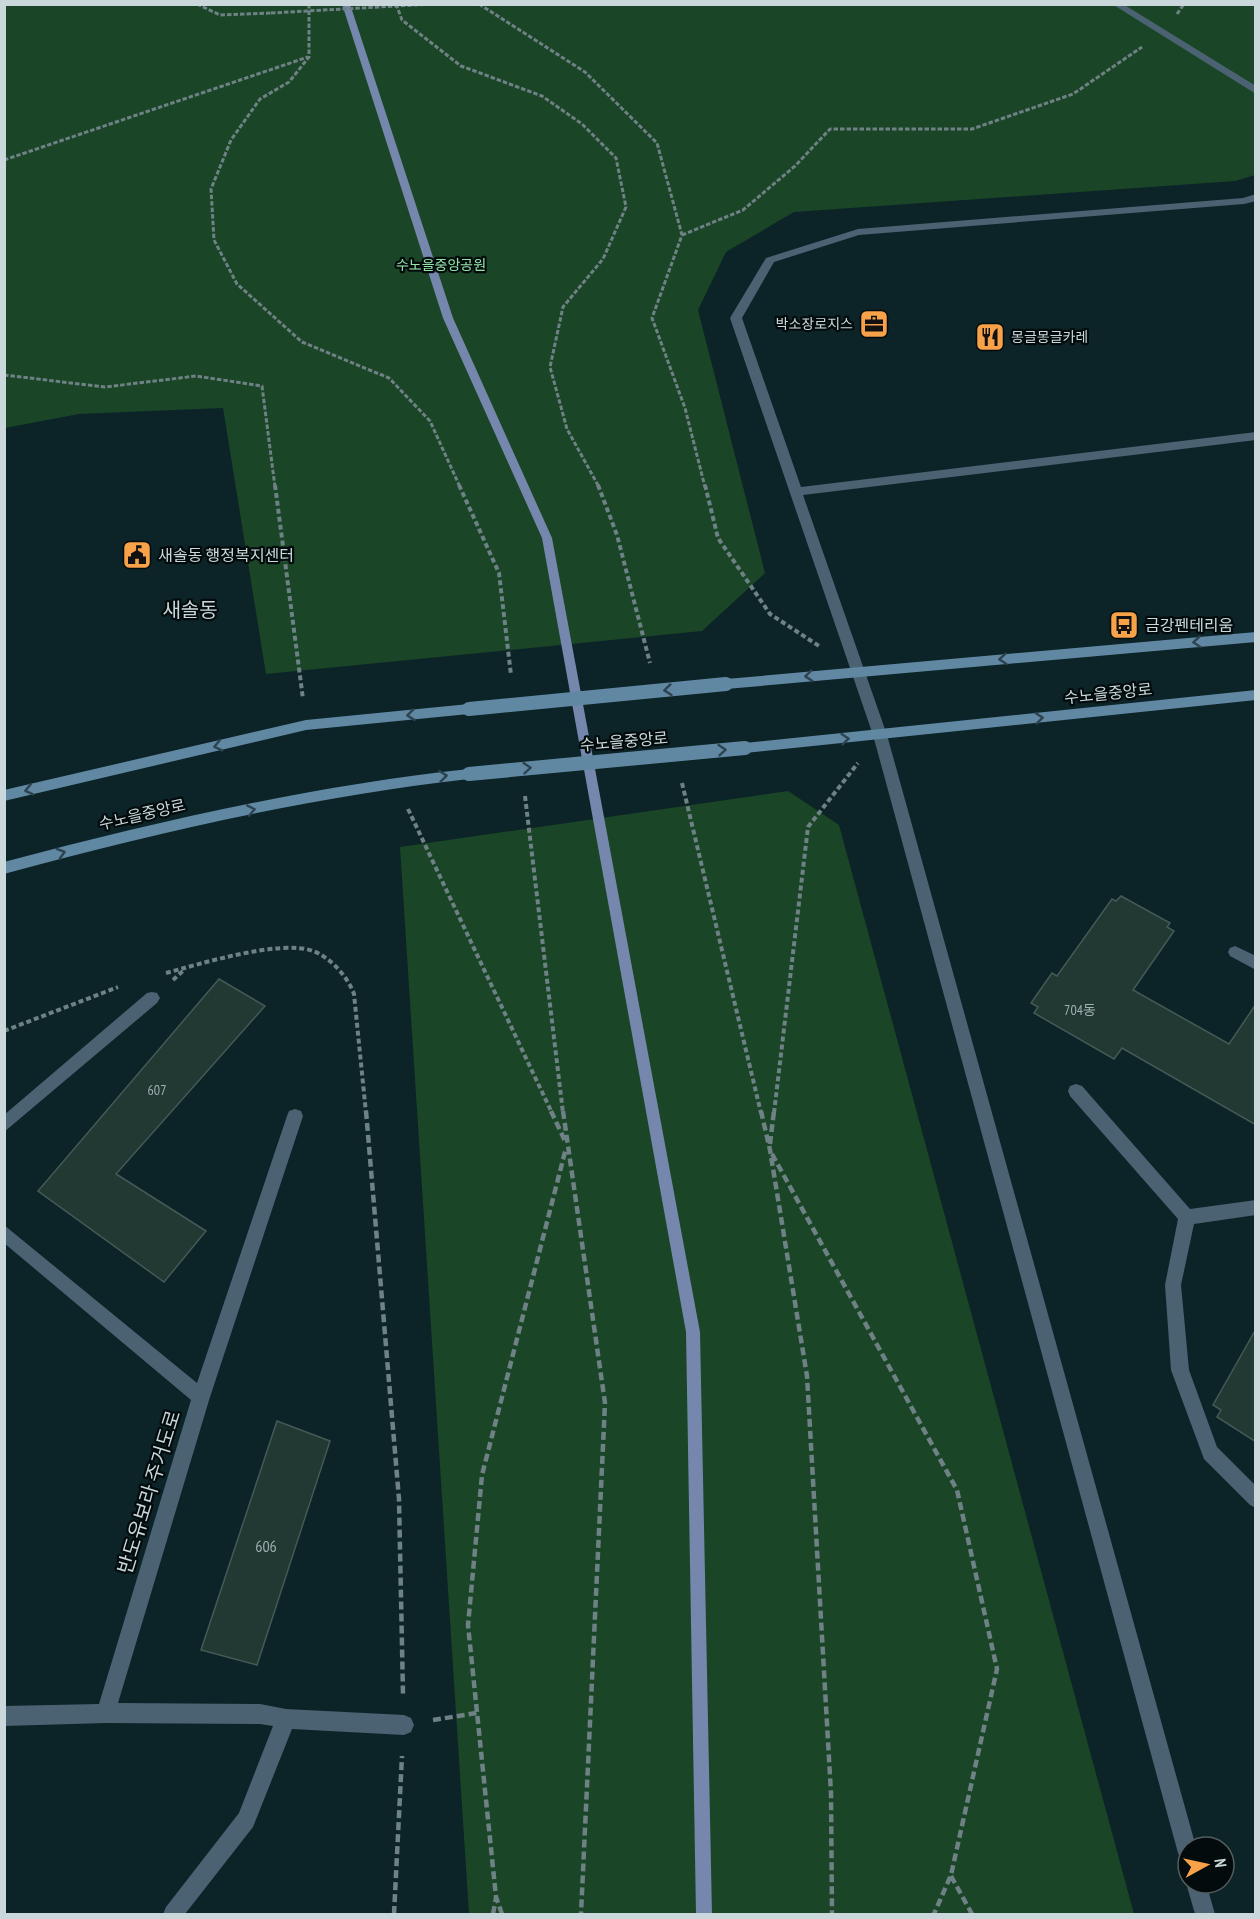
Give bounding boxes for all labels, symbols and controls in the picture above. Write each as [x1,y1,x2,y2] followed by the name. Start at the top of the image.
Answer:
[396,256,486,274] park label: 수노을중앙공원
[858,308,890,340] office icon: 박소장로지스
[776,315,853,333] place label: 박소장로지스
[974,321,1006,353] restaurant icon: 몽글몽글카레
[1011,328,1088,346] place label: 몽글몽글카레
[121,539,153,571] public building icon: 새솔동 행정복지센터
[158,545,294,565] place label: 새솔동 행정복지센터
[162,597,218,623] district label: 새솔동
[1108,609,1140,641] bus stop icon: 금강펜테리움
[1145,615,1233,635] place label: 금강펜테리움
[1193,635,1202,648] one-way arrow
[998,652,1007,665] one-way arrow
[804,669,813,682] one-way arrow
[1063,678,1153,708] street label: 수노을중앙로
[663,683,672,696] one-way arrow
[406,708,415,721] one-way arrow
[1035,712,1044,725] one-way arrow
[579,727,669,755] street label: 수노을중앙로
[841,733,850,746] one-way arrow
[214,738,224,751] one-way arrow
[717,744,726,757] one-way arrow
[523,762,532,775] one-way arrow
[438,770,447,783] one-way arrow
[24,783,34,796] one-way arrow
[97,794,188,834] street label: 수노을중앙로
[246,804,256,817] one-way arrow
[56,847,66,860] one-way arrow
[1064,1001,1096,1019] house number: 704동
[148,1081,166,1099] house number: 607
[112,1407,186,1577] street label: 반도유보라 주거도로
[255,1536,277,1556] house number: 606
[1176,1835,1236,1895] north arrow
[1210,1857,1231,1869] text: N

